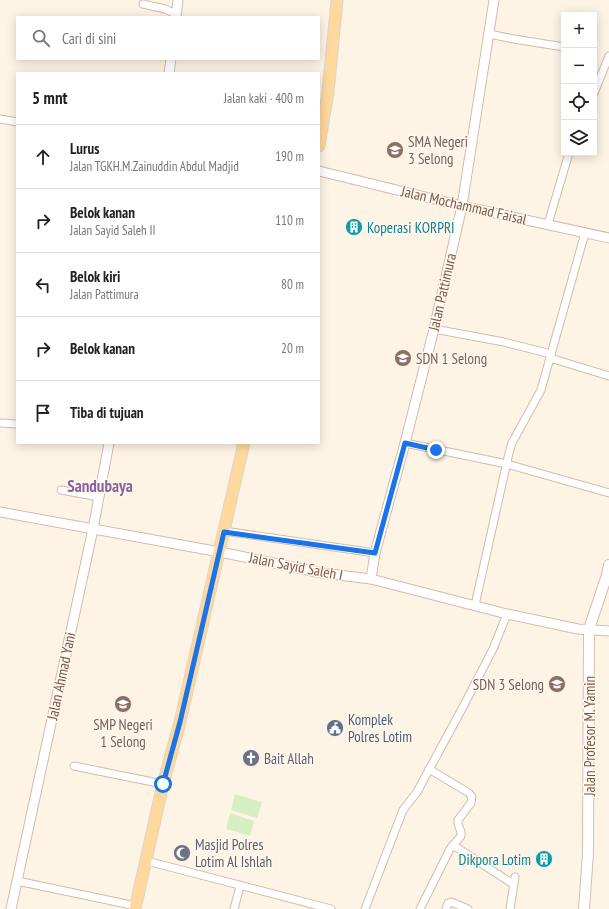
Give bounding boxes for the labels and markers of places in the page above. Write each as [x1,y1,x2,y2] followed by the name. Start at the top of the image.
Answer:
[408,132,468,168] place label: SMA Negeri 3 Selong
[385,140,405,160] school or university icon: SMA Negeri 3 Selong
[344,217,364,237] building icon: Koperasi KORPRI
[367,218,455,237] place label: Koperasi KORPRI
[393,348,413,368] school or university icon: SDN 1 Selong
[416,349,487,368] place label: SDN 1 Selong
[547,674,567,694] school or university icon: SDN 3 Selong
[473,675,544,694] place label: SDN 3 Selong
[113,694,133,714] school or university icon: SMP Negeri 1 Selong
[348,710,412,746] place label: Komplek Polres Lotim
[93,715,153,751] place label: SMP Negeri 1 Selong
[325,718,345,738] public building icon: Komplek Polres Lotim
[241,748,261,768] church icon: Bait Allah
[264,749,314,768] place label: Bait Allah
[195,835,272,871] place label: Masjid Polres Lotim Al Ishlah
[172,843,192,863] mosque icon: Masjid Polres Lotim Al Ishlah
[534,849,554,869] building icon: Dikpora Lotim
[459,850,531,869] place label: Dikpora Lotim

